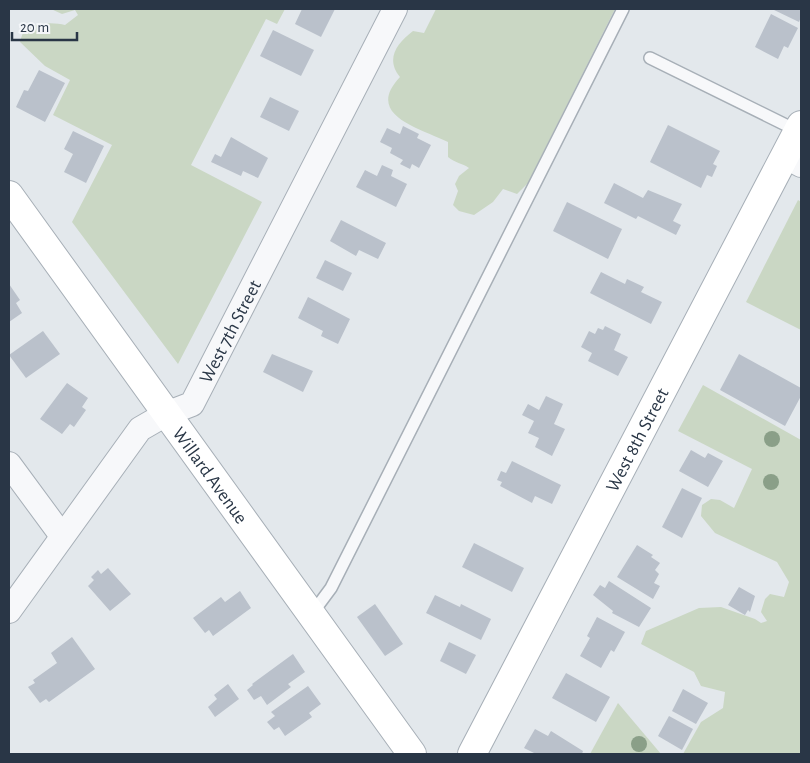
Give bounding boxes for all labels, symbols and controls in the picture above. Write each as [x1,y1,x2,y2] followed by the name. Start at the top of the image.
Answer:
[12,10,78,42] scale bar
[20,20,49,35] text: 20 m
[197,277,265,386] street label: West 7th Street
[603,385,673,495] street label: West 8th Street
[168,424,251,528] street label: Willard Avenue

